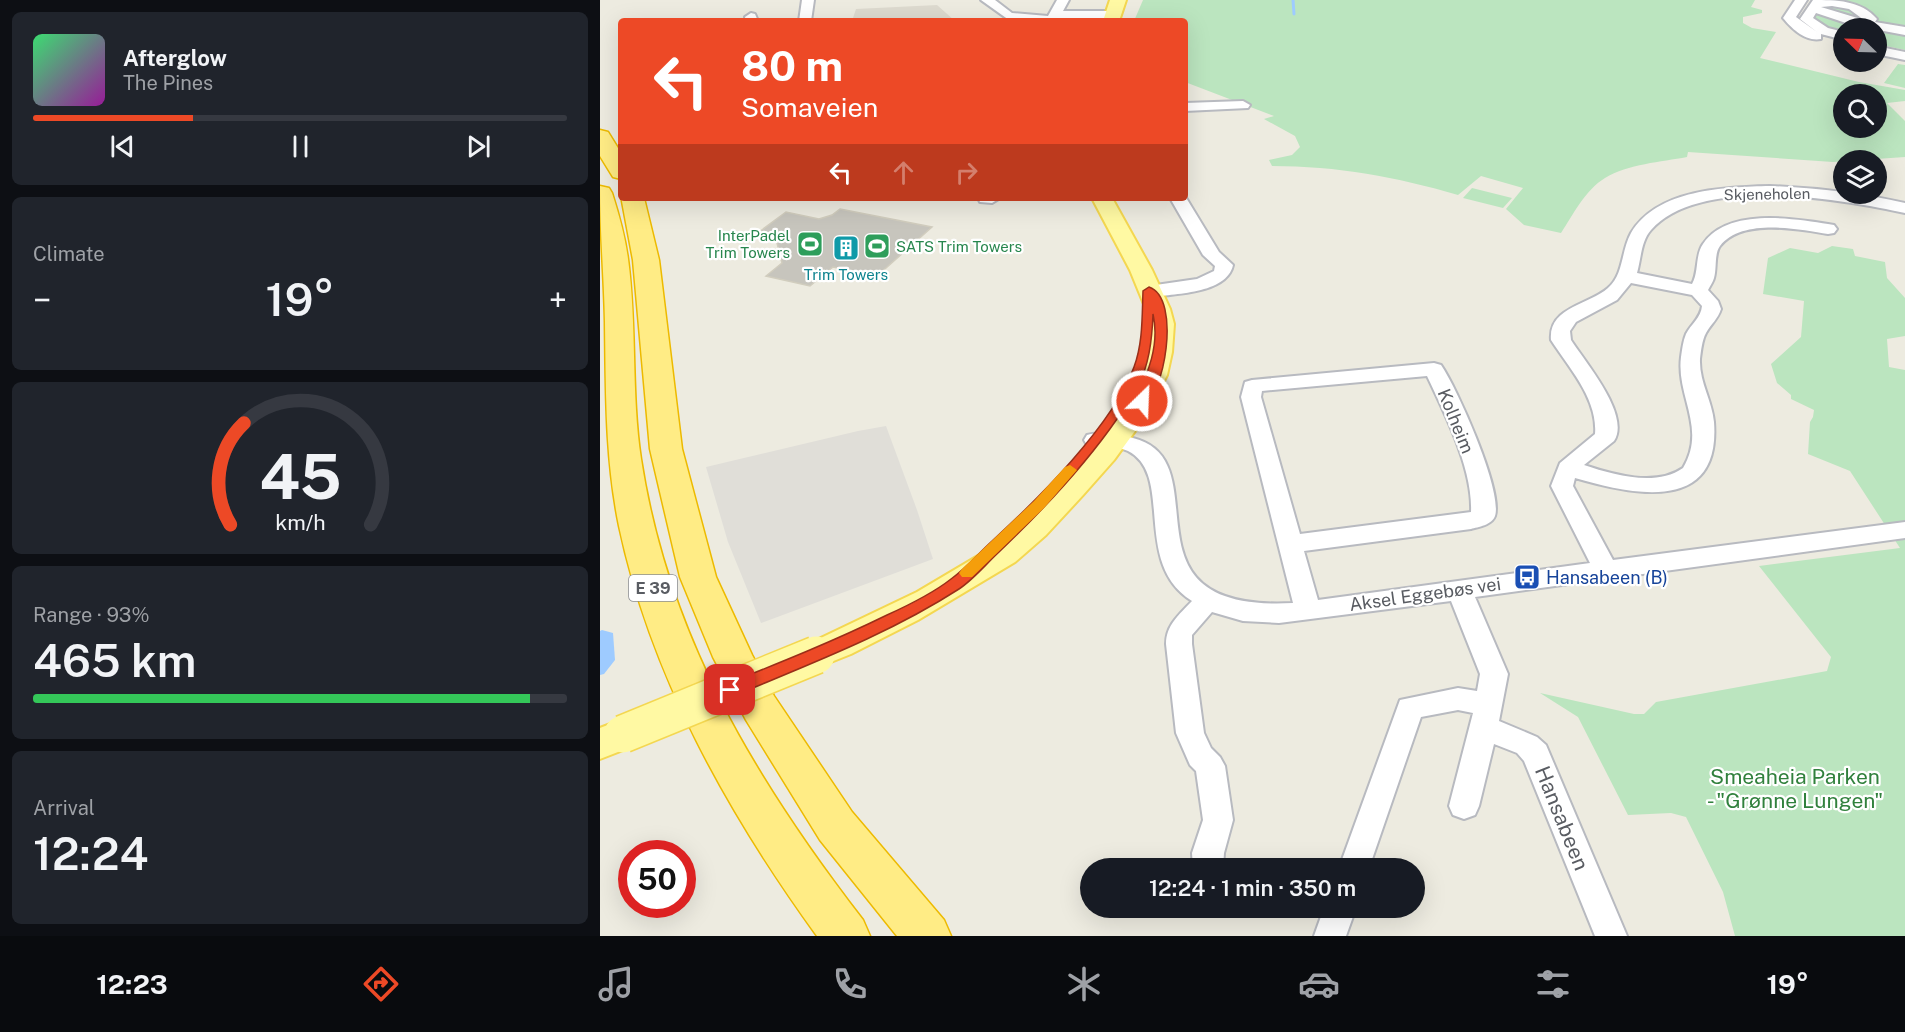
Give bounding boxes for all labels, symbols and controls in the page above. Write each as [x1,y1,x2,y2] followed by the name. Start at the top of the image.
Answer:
[1833,18,1887,72] north arrow
[1833,18,1887,204] map controls
[741,41,843,90] text: 80 m
[642,42,720,120] icon: left
[123,45,227,71] text: Afterglow
[123,71,213,95] text: The Pines
[1833,84,1887,138] button: search
[741,91,878,123] text: Somaveien
[106,130,139,163] icon: previous
[284,130,317,163] icon: pause
[462,130,495,163] icon: next
[1833,150,1887,204] button: layers
[824,156,857,189] icon: left
[887,156,920,189] icon: ahead
[950,156,983,189] icon: right
[1724,185,1810,203] street label: Skjeneholen
[706,227,790,261] place label: InterPadel Trim Towers
[795,229,825,259] sports icon: InterPadel Trim Towers
[862,231,892,261] sports icon: SATS Trim Towers
[831,233,861,263] building icon: Trim Towers
[896,238,1022,255] place label: SATS Trim Towers
[33,242,105,266] text: Climate
[804,266,888,283] place label: Trim Towers
[266,273,334,326] text: 19°
[33,281,51,319] text: −
[549,281,567,319] text: +
[1110,369,1174,433] position arrow
[1434,386,1478,456] street label: Kolheim
[259,440,341,513] text: 45
[275,510,325,535] text: km/h
[1512,562,1542,592] bus stop icon: Hansabeen (B)
[1546,567,1668,588] place label: Hansabeen (B)
[1348,573,1502,615] street label: Aksel Eggebøs vei
[629,575,677,601] road number: E 39
[33,603,149,627] text: Range · 93%
[33,634,196,687] text: 465 km
[704,664,755,715] pin
[713,673,746,706] icon: arrive
[1530,762,1594,874] street label: Hansabeen
[1707,764,1883,813] park label: Smeaheia Parken - "Grønne Lungen"
[33,796,95,820] text: Arrival
[33,827,149,880] text: 12:24
[618,840,696,918] speed limit sign: 50
[1149,875,1356,901] text: 12:24 · 1 min · 350 m
[360,963,402,1005] icon: directions
[595,963,637,1005] icon: music
[829,963,871,1005] icon: phone
[1063,963,1105,1005] icon: climate
[1298,963,1340,1005] icon: car
[1532,963,1574,1005] icon: filters
[96,968,168,1000] text: 12:23
[1767,968,1809,1000] text: 19°

